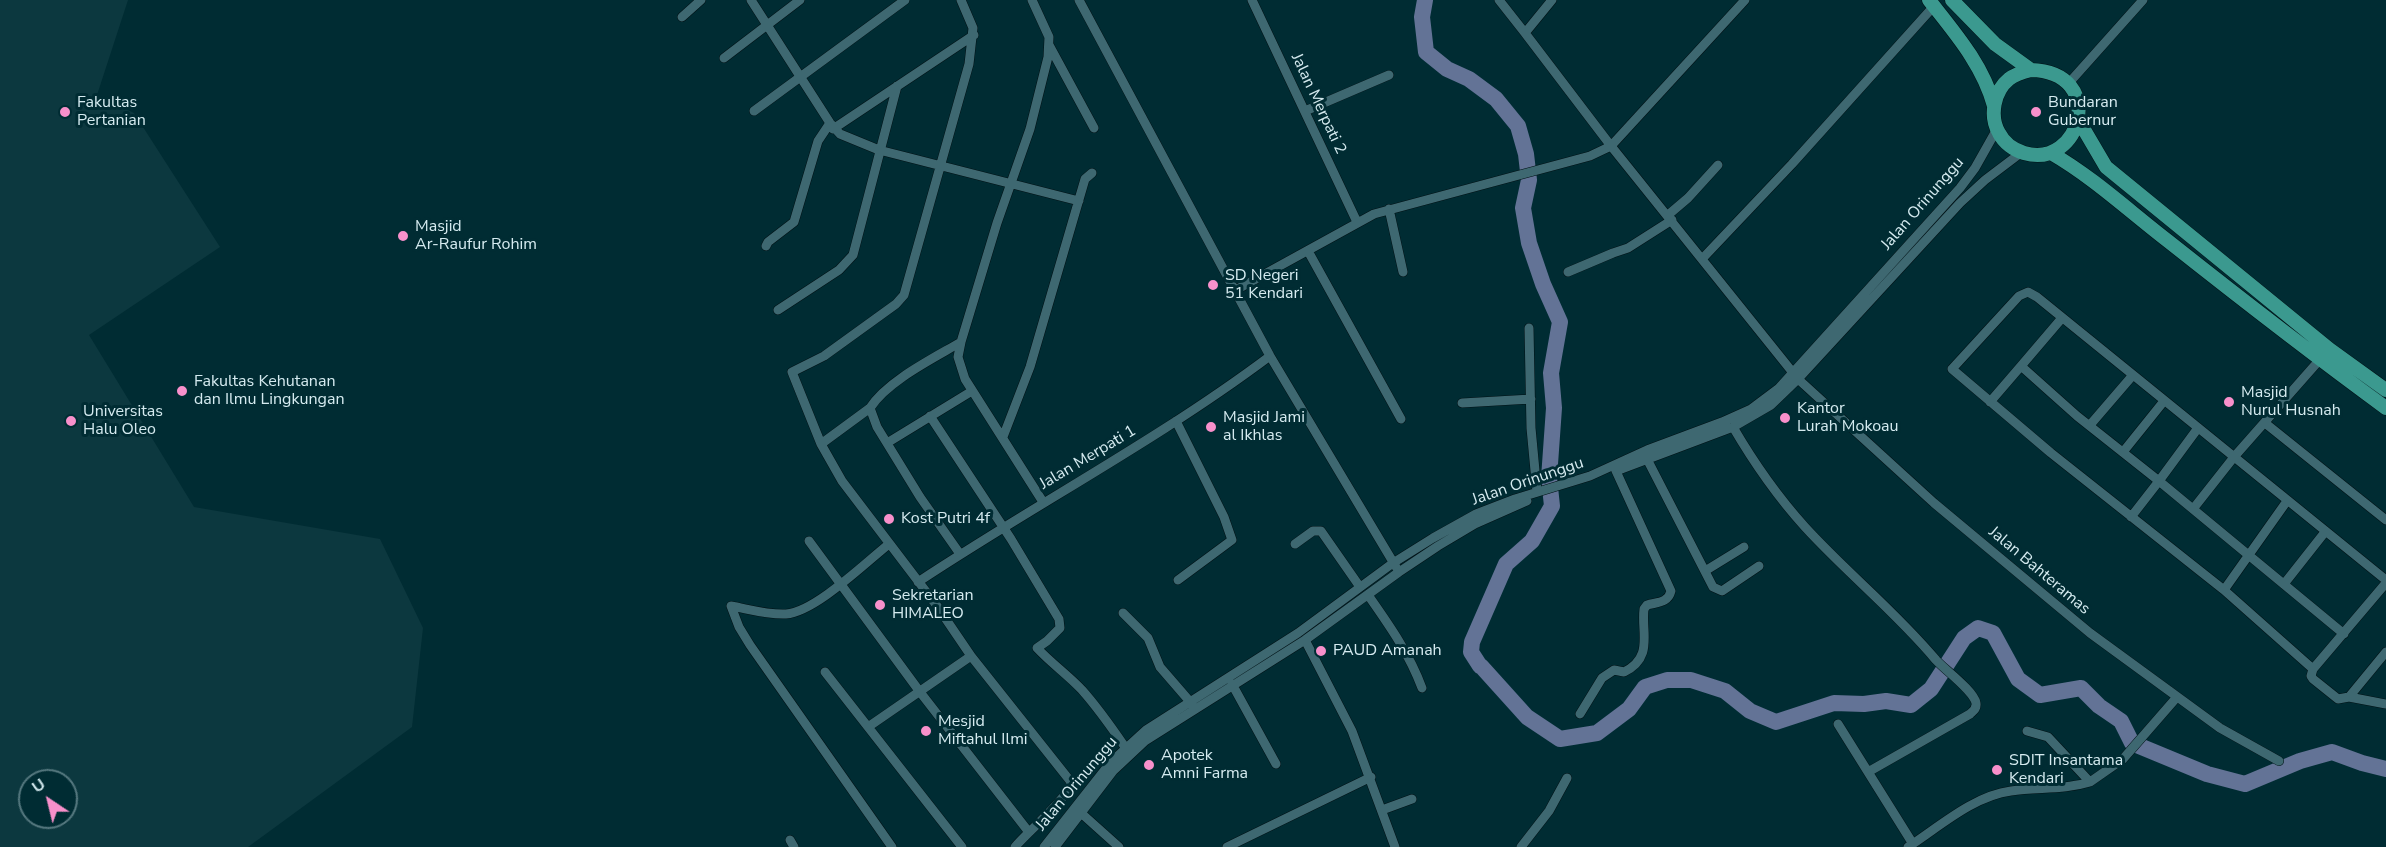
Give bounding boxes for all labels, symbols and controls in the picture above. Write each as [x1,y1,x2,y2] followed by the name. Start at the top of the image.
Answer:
[1286,51,1350,157] street label: Jalan Merpati 2
[77,93,146,131] place label: Fakultas Pertanian
[2048,93,2118,131] place label: Bundaran Gubernur
[58,105,72,119] marker: Fakultas Pertanian
[2029,105,2043,119] marker: Bundaran Gubernur
[1877,154,1969,254] street label: Jalan Orinunggu
[415,217,537,255] place label: Masjid Ar-Raufur Rohim
[396,229,410,243] marker: Masjid Ar-Raufur Rohim
[1225,266,1303,304] place label: SD Negeri 51 Kendari
[1206,278,1220,292] marker: SD Negeri 51 Kendari
[194,372,344,410] place label: Fakultas Kehutanan dan Ilmu Lingkungan
[2241,383,2341,421] place label: Masjid Nurul Husnah
[175,384,189,398] marker: Fakultas Kehutanan dan Ilmu Lingkungan
[2222,395,2236,409] marker: Masjid Nurul Husnah
[1797,399,1899,437] place label: Kantor Lurah Mokoau
[83,402,163,440] place label: Universitas Halu Oleo
[1223,408,1305,446] place label: Masjid Jami al Ikhlas
[1778,411,1792,425] marker: Kantor Lurah Mokoau
[64,414,78,428] marker: Universitas Halu Oleo
[1204,420,1218,434] marker: Masjid Jami al Ikhlas
[1036,422,1140,494] street label: Jalan Merpati 1
[1470,454,1586,510] street label: Jalan Orinunggu
[901,509,990,529] place label: Kost Putri 4f
[882,512,896,526] marker: Kost Putri 4f
[1984,523,2094,619] street label: Jalan Bahteramas
[892,586,974,624] place label: Sekretarian HIMALEO
[873,598,887,612] marker: Sekretarian HIMALEO
[1333,641,1442,661] place label: PAUD Amanah
[1314,644,1328,658] marker: PAUD Amanah
[938,712,1028,750] place label: Mesjid Miftahul Ilmi
[919,724,933,738] marker: Mesjid Miftahul Ilmi
[1032,733,1122,835] street label: Jalan Orinunggu
[1161,746,1248,784] place label: Apotek Amni Farma
[2009,751,2123,789] place label: SDIT Insantama Kendari
[1142,758,1156,772] marker: Apotek Amni Farma
[1990,763,2004,777] marker: SDIT Insantama Kendari
[18,769,78,829] north arrow
[28,773,50,798] text: U

